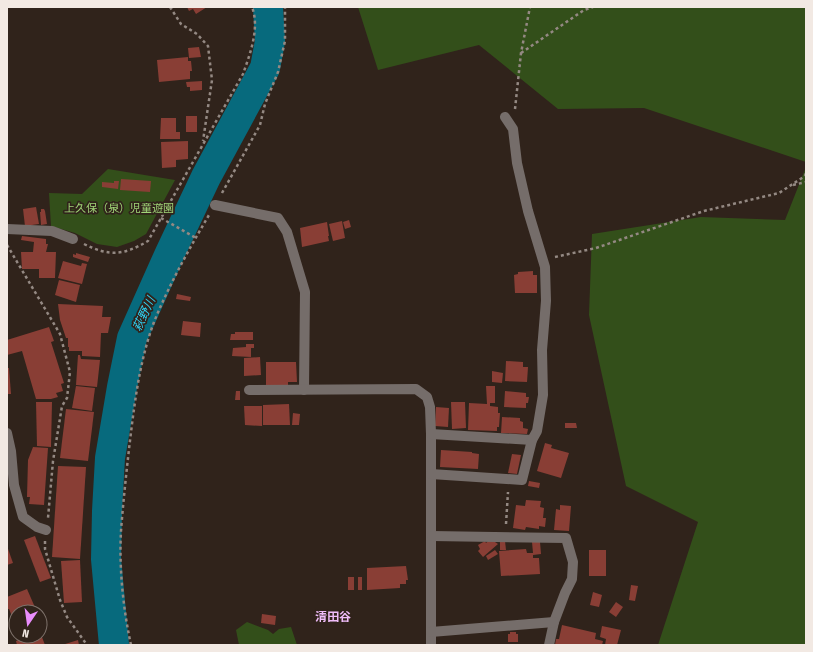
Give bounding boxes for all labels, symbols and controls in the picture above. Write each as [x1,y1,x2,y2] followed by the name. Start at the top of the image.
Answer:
[64,202,174,215] park label: 上久保（泉）児童遊園
[130,293,159,333] water label: 萩野川
[8,604,48,644] north arrow
[315,610,351,624] district label: 清田谷
[21,626,31,640] text: N

